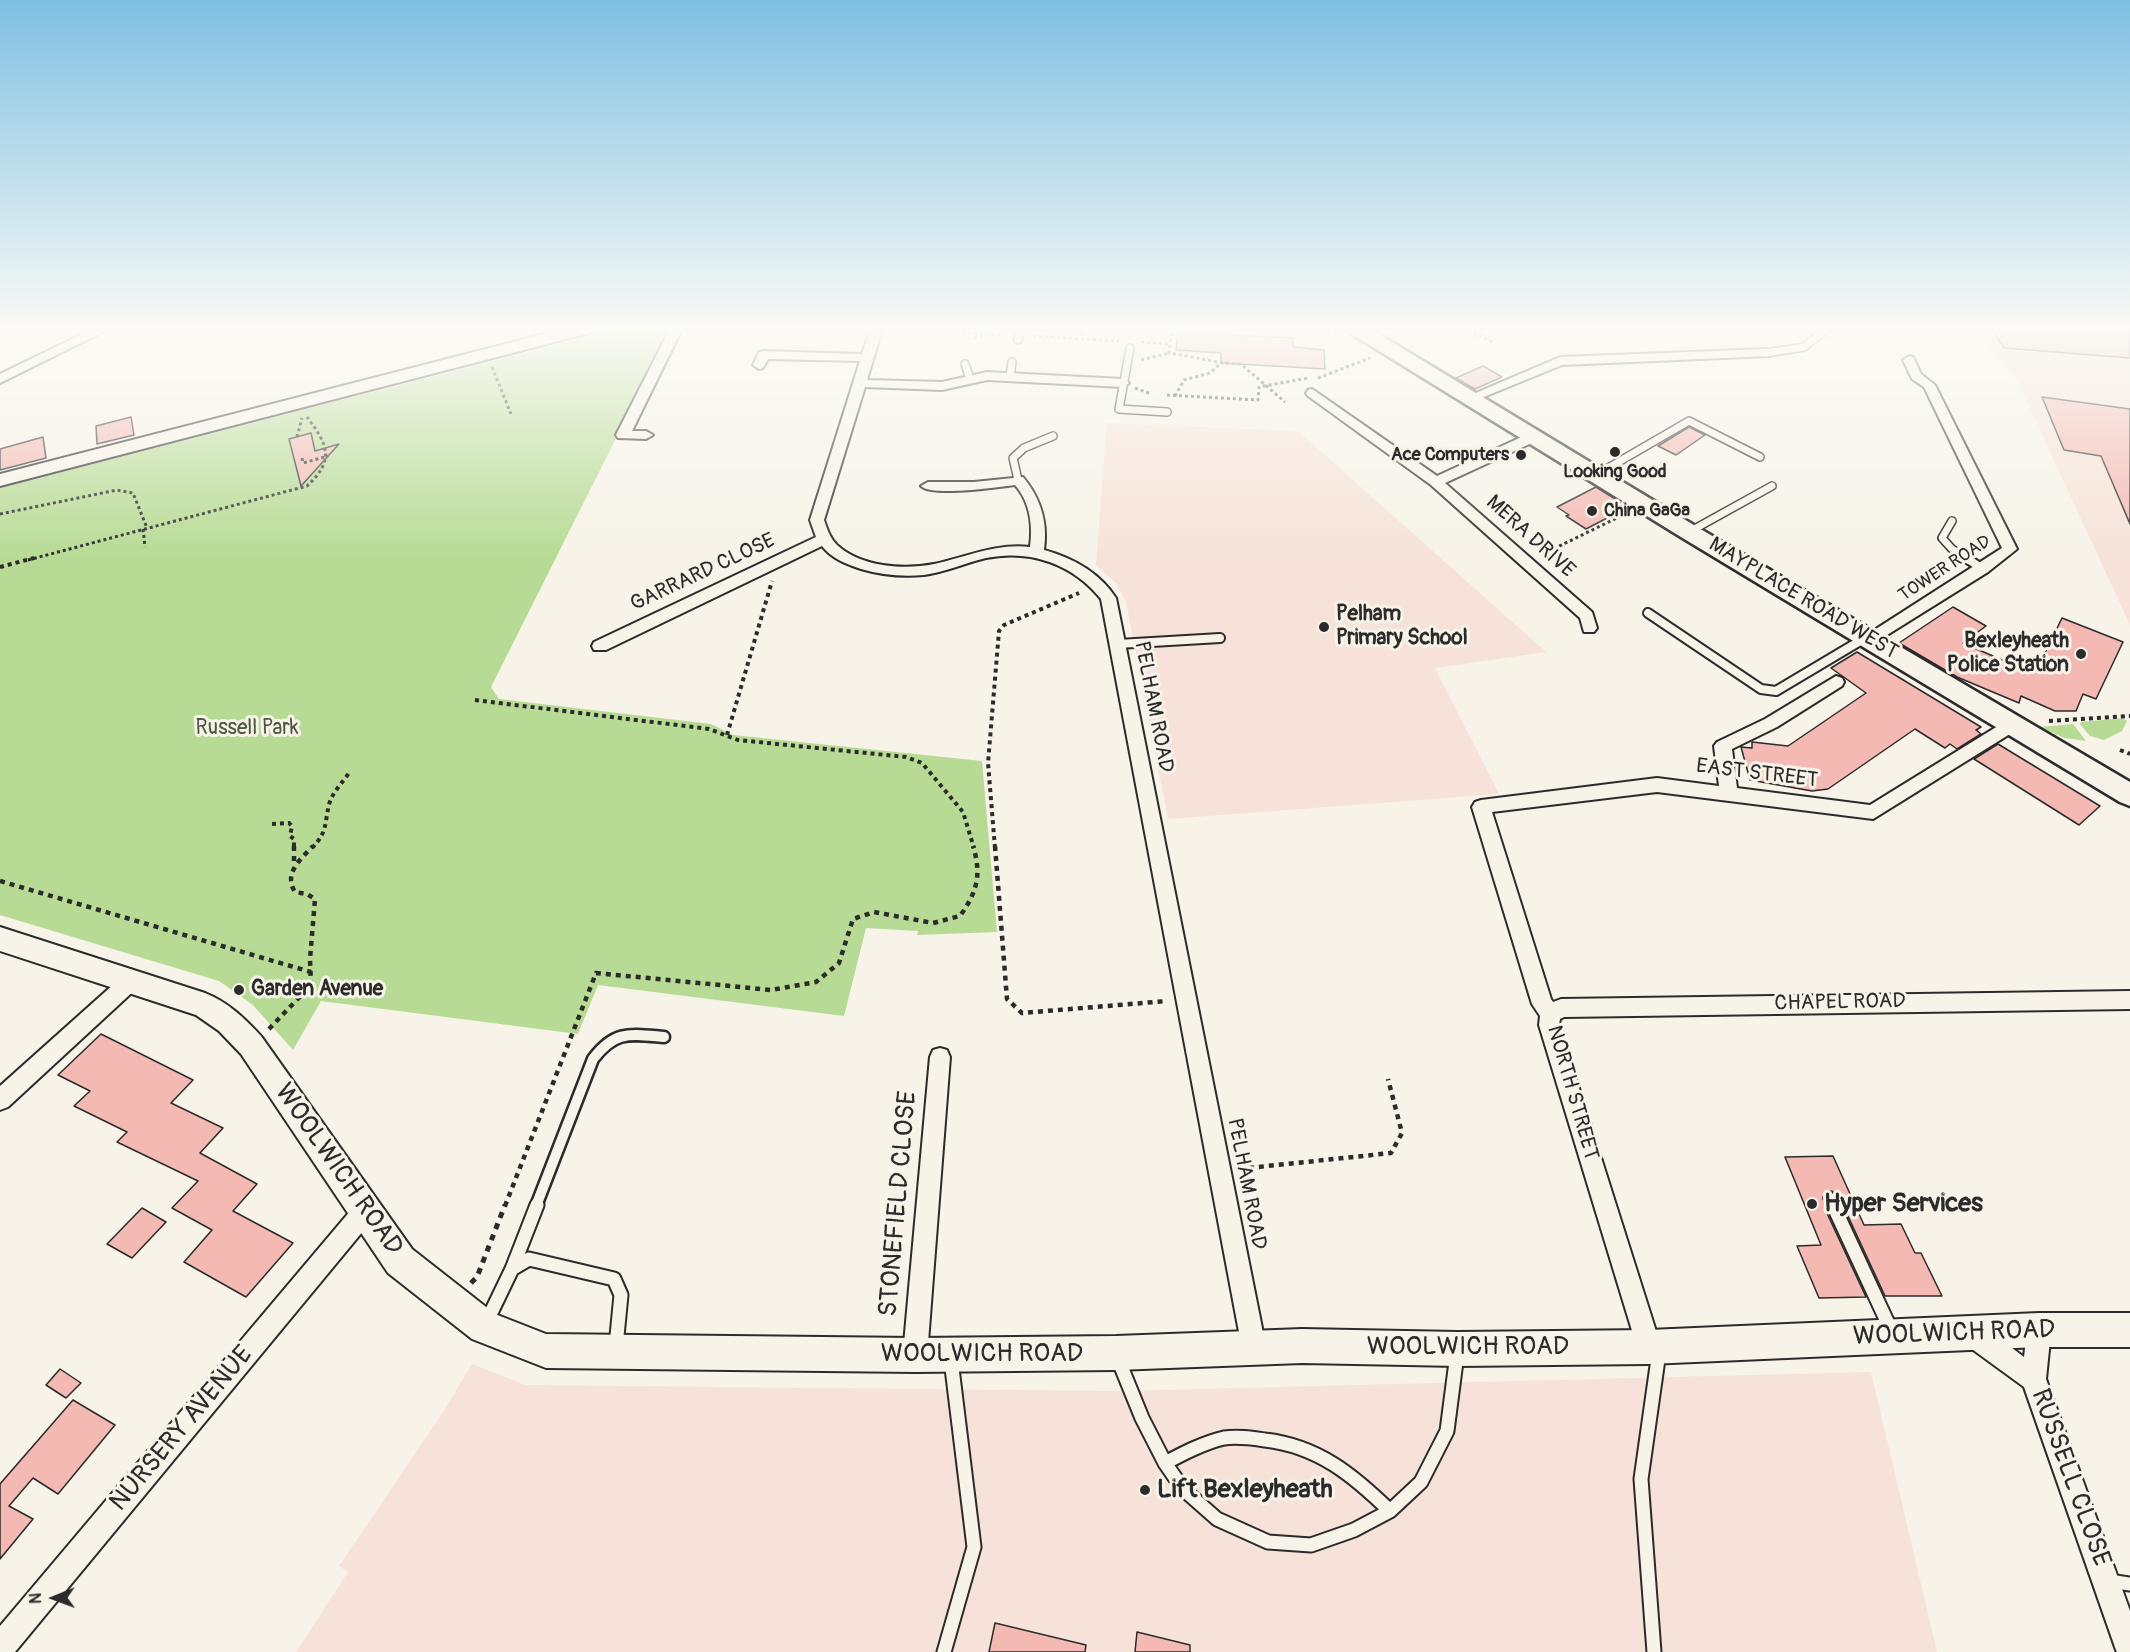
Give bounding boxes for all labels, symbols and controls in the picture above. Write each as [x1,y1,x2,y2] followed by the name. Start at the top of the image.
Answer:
[1391,444,1509,466] place label: Ace Computers
[1608,445,1622,459] marker: Looking Good
[1514,448,1528,462] marker: Ace Computers
[1563,461,1667,483] place label: Looking Good
[1480,490,1580,584] street label: MERA DRIVE
[1604,500,1690,522] place label: China GaGa
[1585,504,1599,518] marker: China GaGa
[627,528,779,618] street label: GARRARD CLOSE
[1895,531,1995,607] street label: TOWER ROAD
[1704,533,1902,665] street label: MAYPLACE ROAD WEST
[1336,602,1468,652] place label: Pelham Primary School
[1317,620,1331,634] marker: Pelham Primary School
[1947,629,2069,679] place label: Bexleyheath Police Station
[1128,639,1178,775] street label: PELHAM ROAD
[2074,647,2088,661] marker: Bexleyheath Police Station
[195,716,299,742] park label: Russell Park
[1695,754,1819,794] street label: EAST STREET
[251,977,383,1003] place label: Garden Avenue
[232,983,246,997] marker: Garden Avenue
[1774,989,1906,1017] street label: CHAPEL ROAD
[1541,1023,1603,1163] street label: NORTH STREET
[267,1078,409,1262] street label: WOOLWICH ROAD
[874,1090,924,1318] street label: STONEFIELD CLOSE
[1221,1116,1271,1252] street label: PELHAM ROAD
[1824,1188,1983,1220] place label: Hyper Services
[1805,1197,1819,1211] marker: Hyper Services
[1852,1315,2056,1353] street label: WOOLWICH ROAD
[1367,1331,1569,1363] street label: WOOLWICH ROAD
[881,1338,1083,1370] street label: WOOLWICH ROAD
[104,1340,260,1518] street label: NURSERY AVENUE
[2023,1385,2117,1571] street label: RUSSELL CLOSE
[1157,1474,1333,1506] place label: Lift Bexleyheath
[1138,1483,1152,1497] marker: Lift Bexleyheath
[24,1568,84,1628] north arrow
[26,1593,46,1604] text: N

